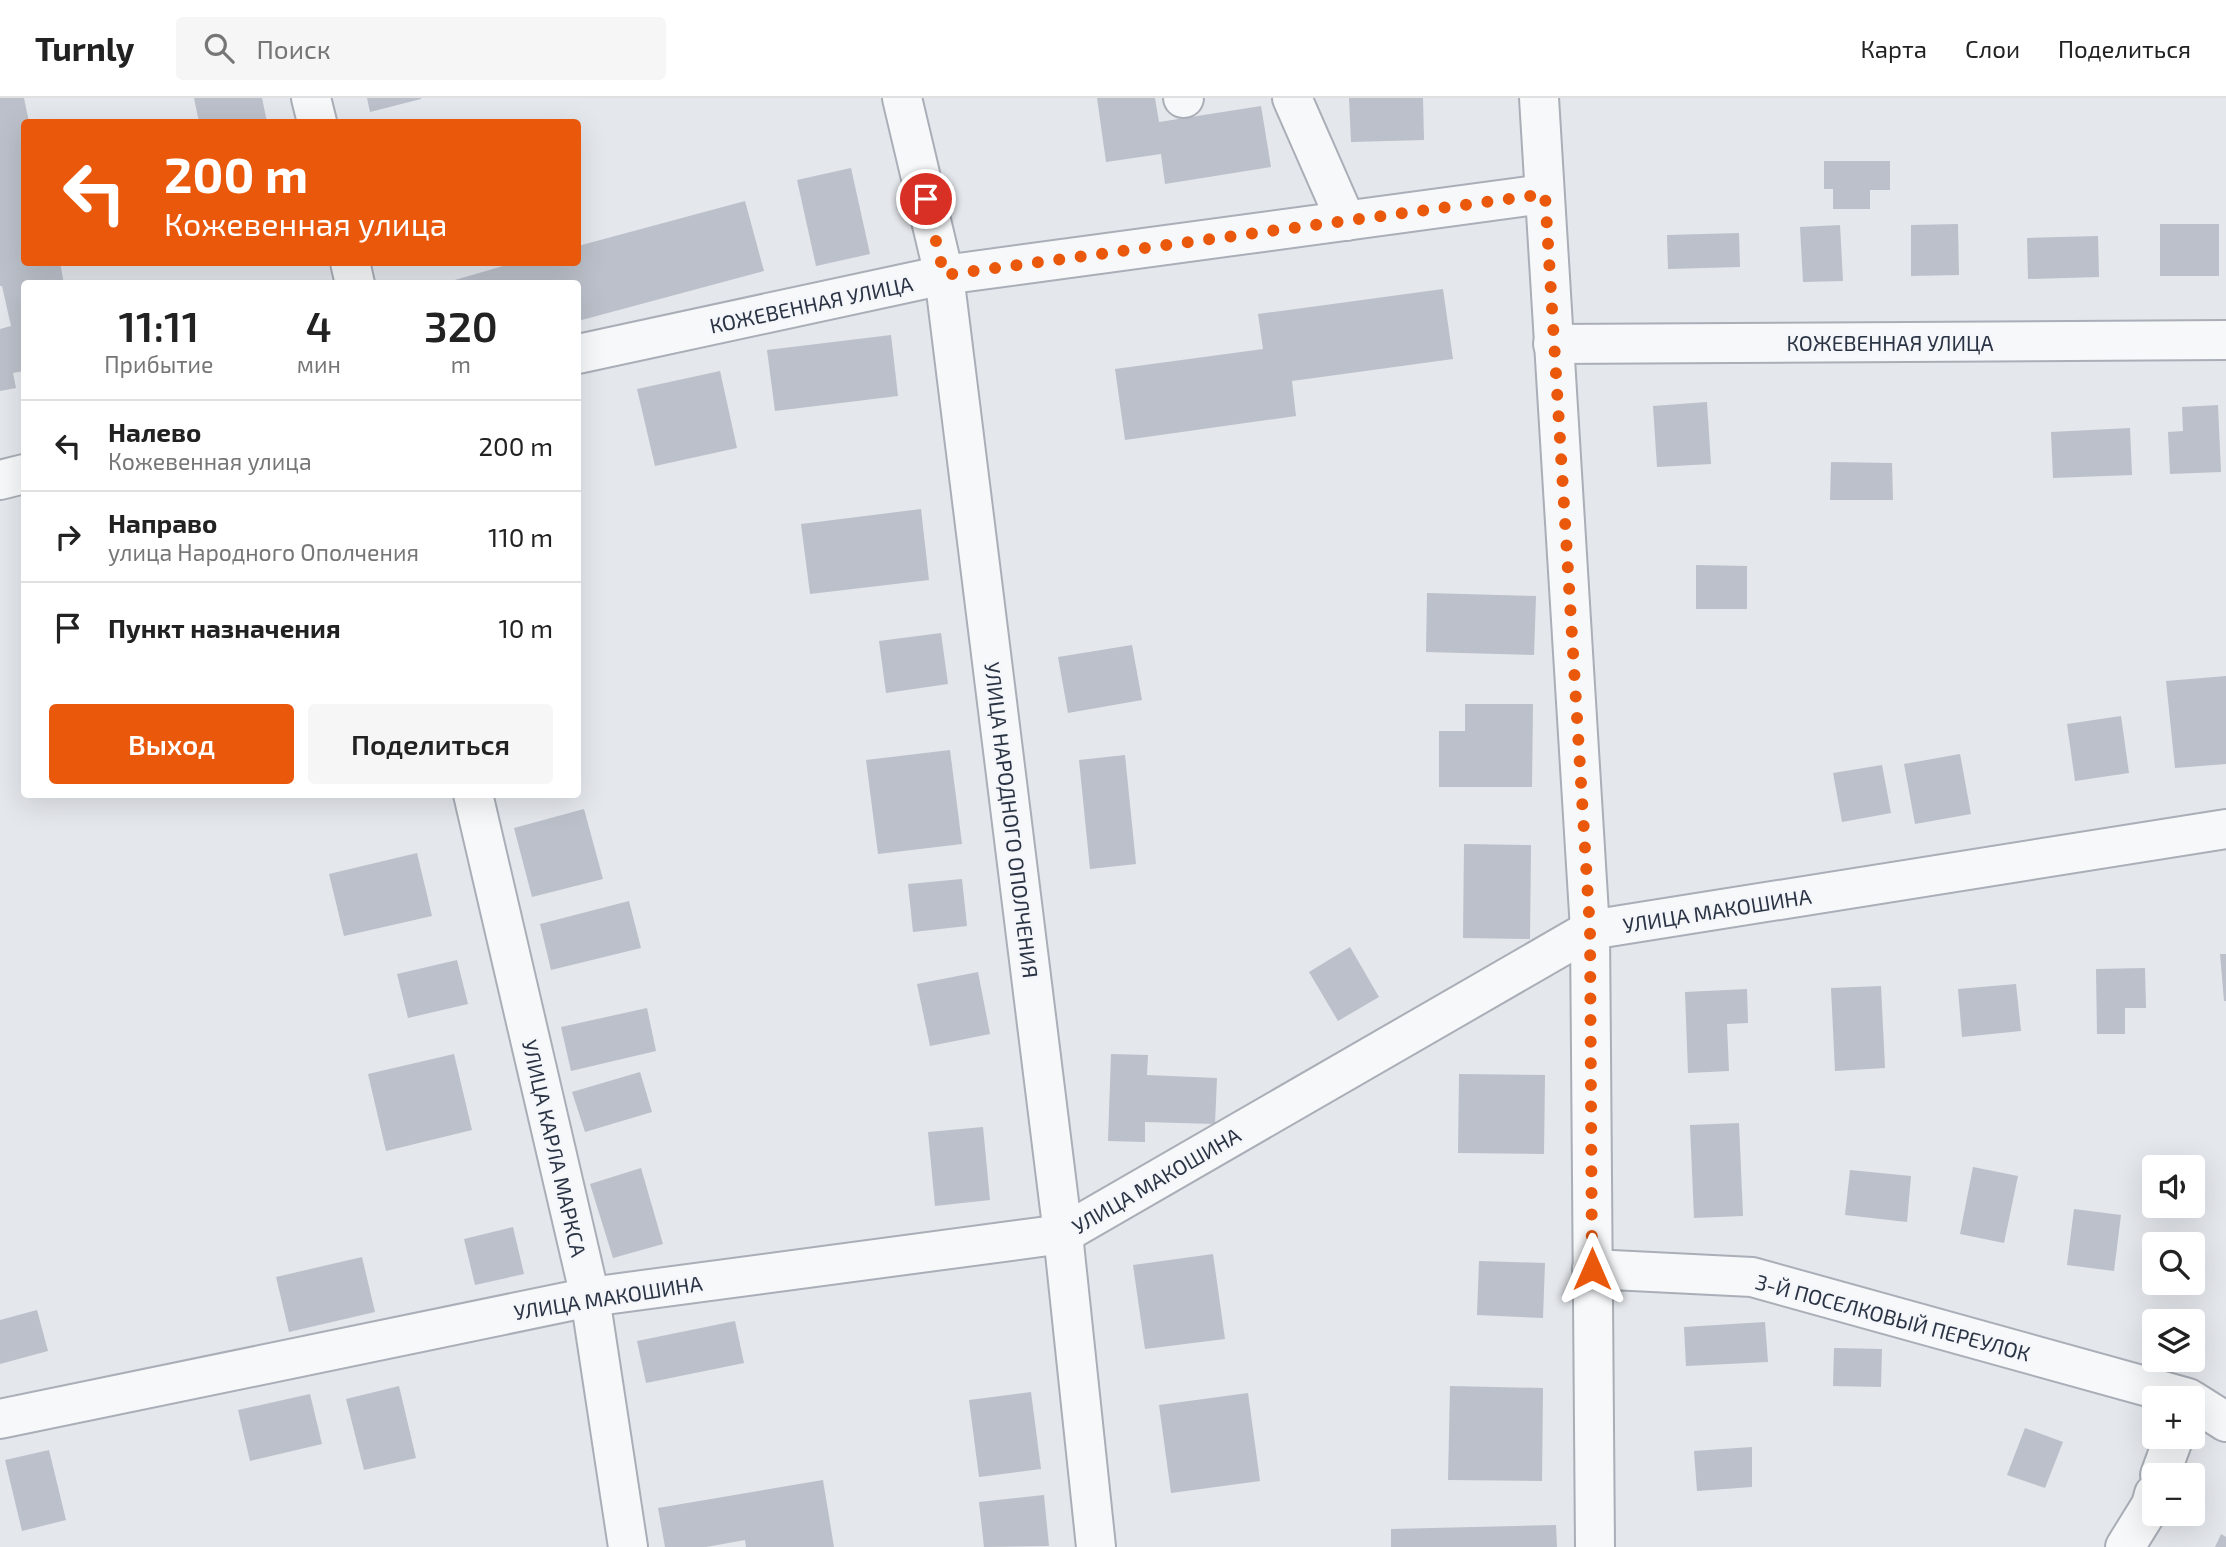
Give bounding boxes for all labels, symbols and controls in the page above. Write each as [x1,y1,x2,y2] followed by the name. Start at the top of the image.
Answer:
[176,17,666,80] search box
[35,28,134,68] text: Turnly
[200,29,238,67] icon: search
[256,33,331,64] text: Поиск
[1860,34,1927,63] text: Карта
[1965,34,2020,63] text: Слои
[2058,34,2191,63] text: Поделиться
[164,144,308,203] text: 200 m
[49,147,140,238] icon: left
[896,169,956,229] pin
[907,180,945,218] icon: arrive
[164,204,447,242] text: Кожевенная улица
[707,270,915,338] street label: КОЖЕВЕННАЯ УЛИЦА
[119,300,199,350] text: 11:11
[306,300,332,350] text: 4
[424,300,498,350] text: 320
[1786,330,1994,355] street label: КОЖЕВЕННАЯ УЛИЦА
[104,350,214,378] text: Прибытие
[297,350,341,378] text: мин
[451,350,471,378] text: m
[108,416,201,447] text: Налево
[49,427,87,465] icon: left
[478,430,553,461] text: 200 m
[108,447,312,475] text: Кожевенная улица
[108,507,217,538] text: Направо
[49,518,87,556] icon: right
[488,521,553,552] text: 110 m
[108,538,419,566] text: улица Народного Ополчения
[49,609,87,647] icon: arrive
[108,612,341,643] text: Пункт назначения
[498,612,553,643] text: 10 m
[980,661,1044,979] street label: УЛИЦА НАРОДНОГО ОПОЛЧЕНИЯ
[49,704,294,784] button: Выход
[308,704,553,784] button: Поделиться
[1621,883,1813,937] street label: УЛИЦА МАКОШИНА
[518,1037,592,1259] street label: УЛИЦА КАРЛА МАРКСА
[1067,1122,1245,1238] street label: УЛИЦА МАКОШИНА
[2142,1155,2205,1526] map controls
[2142,1155,2205,1218] button: sound
[1555,1232,1629,1306] position arrow
[2142,1232,2205,1295] button: search
[1753,1268,2033,1366] street label: 3-Й ПОСЕЛКОВЫЙ ПЕРЕУЛОК
[512,1270,704,1324] street label: УЛИЦА МАКОШИНА
[2142,1309,2205,1372] button: layers
[2142,1386,2205,1449] button: +
[2142,1463,2205,1526] button: −

